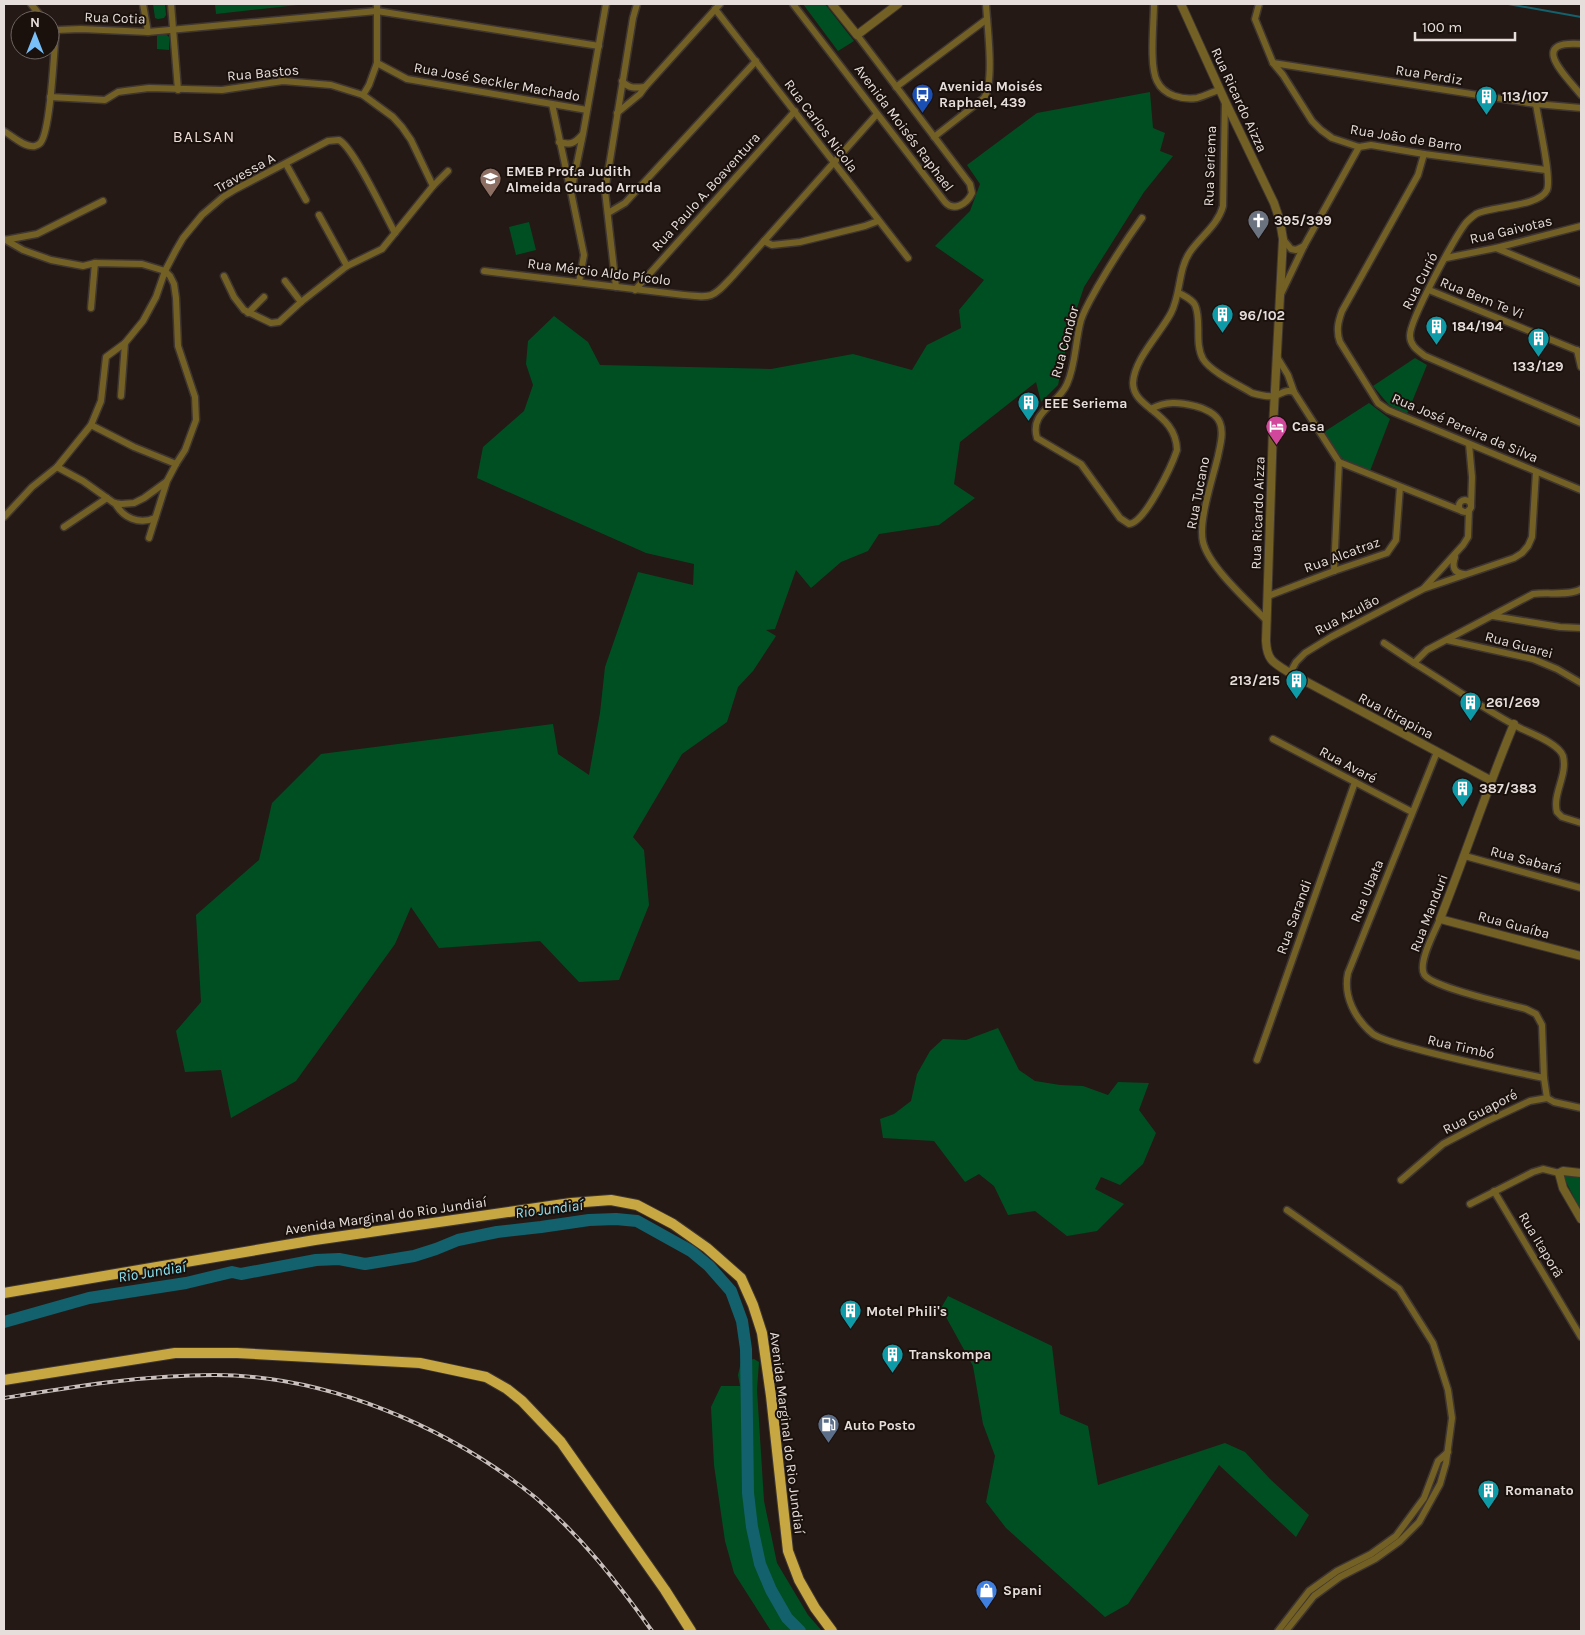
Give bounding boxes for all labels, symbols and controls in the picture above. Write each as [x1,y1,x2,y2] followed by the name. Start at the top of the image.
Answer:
[84,8,146,28] street label: Rua Cotia
[10,10,60,60] north arrow
[1415,10,1515,42] scale bar
[30,14,40,31] text: N
[1422,18,1462,36] text: 100 m
[1207,45,1271,155] street label: Rua Ricardo Aizza
[413,59,581,105] street label: Rua José Seckler Machado
[226,61,300,85] street label: Rua Bastos
[851,61,957,195] street label: Avenida Moisés Raphael
[1394,61,1464,89] street label: Rua Perdiz
[781,76,861,176] street label: Rua Carlos Nicola
[939,78,1043,111] place label: Avenida Moisés Raphael, 439
[911,82,935,113] bus stop icon: Avenida Moisés Raphael, 439
[1474,84,1498,115] building icon: 113/107
[1502,88,1548,105] place label: 113/107
[1349,121,1463,155] street label: Rua João de Barro
[1200,125,1220,207] street label: Rua Seriema
[173,127,235,146] district label: BALSAN
[648,129,764,255] street label: Rua Paulo A. Boaventura
[212,149,278,197] street label: Travessa A
[506,163,661,196] place label: EMEB Prof.ª Judith Almeida Curado Arruda
[478,167,502,198] school or university icon: EMEB Prof.ª Judith Almeida Curado Arruda
[1246,208,1270,239] church icon: 395/399
[1274,212,1332,229] place label: 395/399
[1468,212,1554,248] street label: Rua Gaivotas
[1398,250,1442,312] street label: Rua Curió
[526,255,672,289] street label: Rua Mércio Aldo Pícolo
[1438,273,1526,323] street label: Rua Bem Te Vi
[1047,303,1083,380] street label: Rua Condor
[1211,303,1235,334] building icon: 96/102
[1239,307,1285,324] place label: 96/102
[1424,314,1448,345] building icon: 184/194
[1452,318,1504,335] place label: 184/194
[1526,326,1550,357] building icon: 133/129
[1512,358,1564,375] place label: 133/129
[1389,389,1541,467] street label: Rua José Pereira da Silva
[1016,391,1040,422] building icon: EEE Seriema
[1044,395,1128,412] place label: EEE Seriema
[1264,414,1288,445] hotel icon: Casa
[1292,418,1325,435] place label: Casa
[1183,455,1213,531] street label: Rua Tucano
[1248,456,1268,570] street label: Rua Ricardo Aizza
[1302,533,1382,577] street label: Rua Alcatraz
[1312,591,1382,639] street label: Rua Azulão
[1483,628,1555,662] street label: Rua Guarei
[1284,668,1308,699] building icon: 213/215
[1230,672,1280,689] place label: 213/215
[1355,689,1437,743] street label: Rua Itirapina
[1458,690,1482,721] building icon: 261/269
[1486,694,1540,711] place label: 261/269
[1316,743,1380,787] street label: Rua Avaré
[1451,776,1475,807] building icon: 387/383
[1479,780,1537,797] place label: 387/383
[1489,842,1563,878] street label: Rua Sabará
[1347,857,1387,925] street label: Rua Ubata
[1406,872,1452,954] street label: Rua Manduri
[1273,877,1315,957] street label: Rua Sarandi
[1476,907,1552,943] street label: Rua Guaíba
[1426,1031,1496,1063] street label: Rua Timbó
[1440,1086,1520,1138] street label: Rua Guaporé
[284,1193,489,1239] street label: Avenida Marginal do Rio Jundiaí
[514,1196,586,1222] water label: Rio Jundiaí
[1515,1209,1567,1281] street label: Rua Itaporã
[117,1257,189,1286] water label: Rio Jundiaí
[838,1299,862,1330] building icon: Motel Phili's
[866,1303,947,1320] place label: Motel Phili's
[766,1331,808,1536] street label: Avenida Marginal do Rio Jundiaí
[881,1342,905,1373] building icon: Transkompa
[909,1346,991,1363] place label: Transkompa
[816,1413,840,1444] fuel station icon: Auto Posto
[844,1417,915,1434] place label: Auto Posto
[1477,1478,1501,1509] building icon: Romanato
[1505,1482,1574,1499] place label: Romanato
[975,1578,999,1609] shop icon: Spani
[1003,1582,1042,1599] place label: Spani

